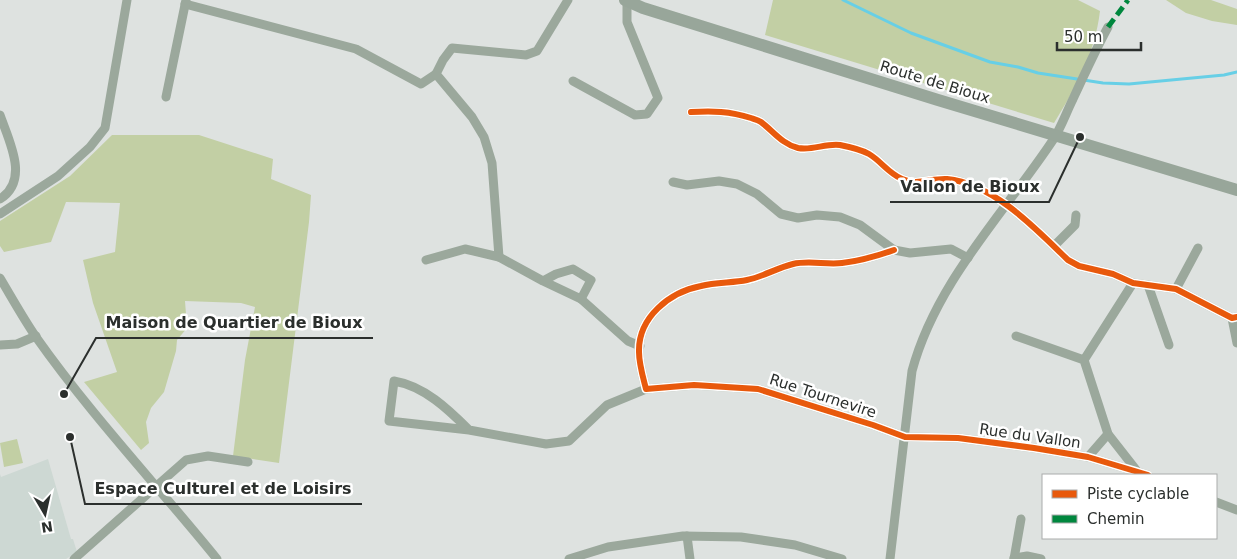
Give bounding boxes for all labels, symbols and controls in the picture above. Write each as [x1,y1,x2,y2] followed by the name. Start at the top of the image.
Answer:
[1057,20,1141,52] scale bar
[1064,28,1102,46] text: 50 m
[878,57,992,107] street label: Route de Bioux
[890,171,1049,202] callout: Vallon de Bioux
[900,177,1040,196] text: Vallon de Bioux
[96,307,373,338] callout: Maison de Quartier de Bioux
[106,313,363,332] text: Maison de Quartier de Bioux
[767,370,879,422] street label: Rue Tournevire
[978,420,1082,452] street label: Rue du Vallon
[85,473,362,504] callout: Espace Culturel et de Loisirs
[1042,474,1217,539] legend
[94,479,352,498] text: Espace Culturel et de Loisirs
[1087,485,1189,503] text: Piste cyclable
[20,489,70,539] north arrow
[1087,510,1145,528] text: Chemin
[40,518,54,536] text: N

